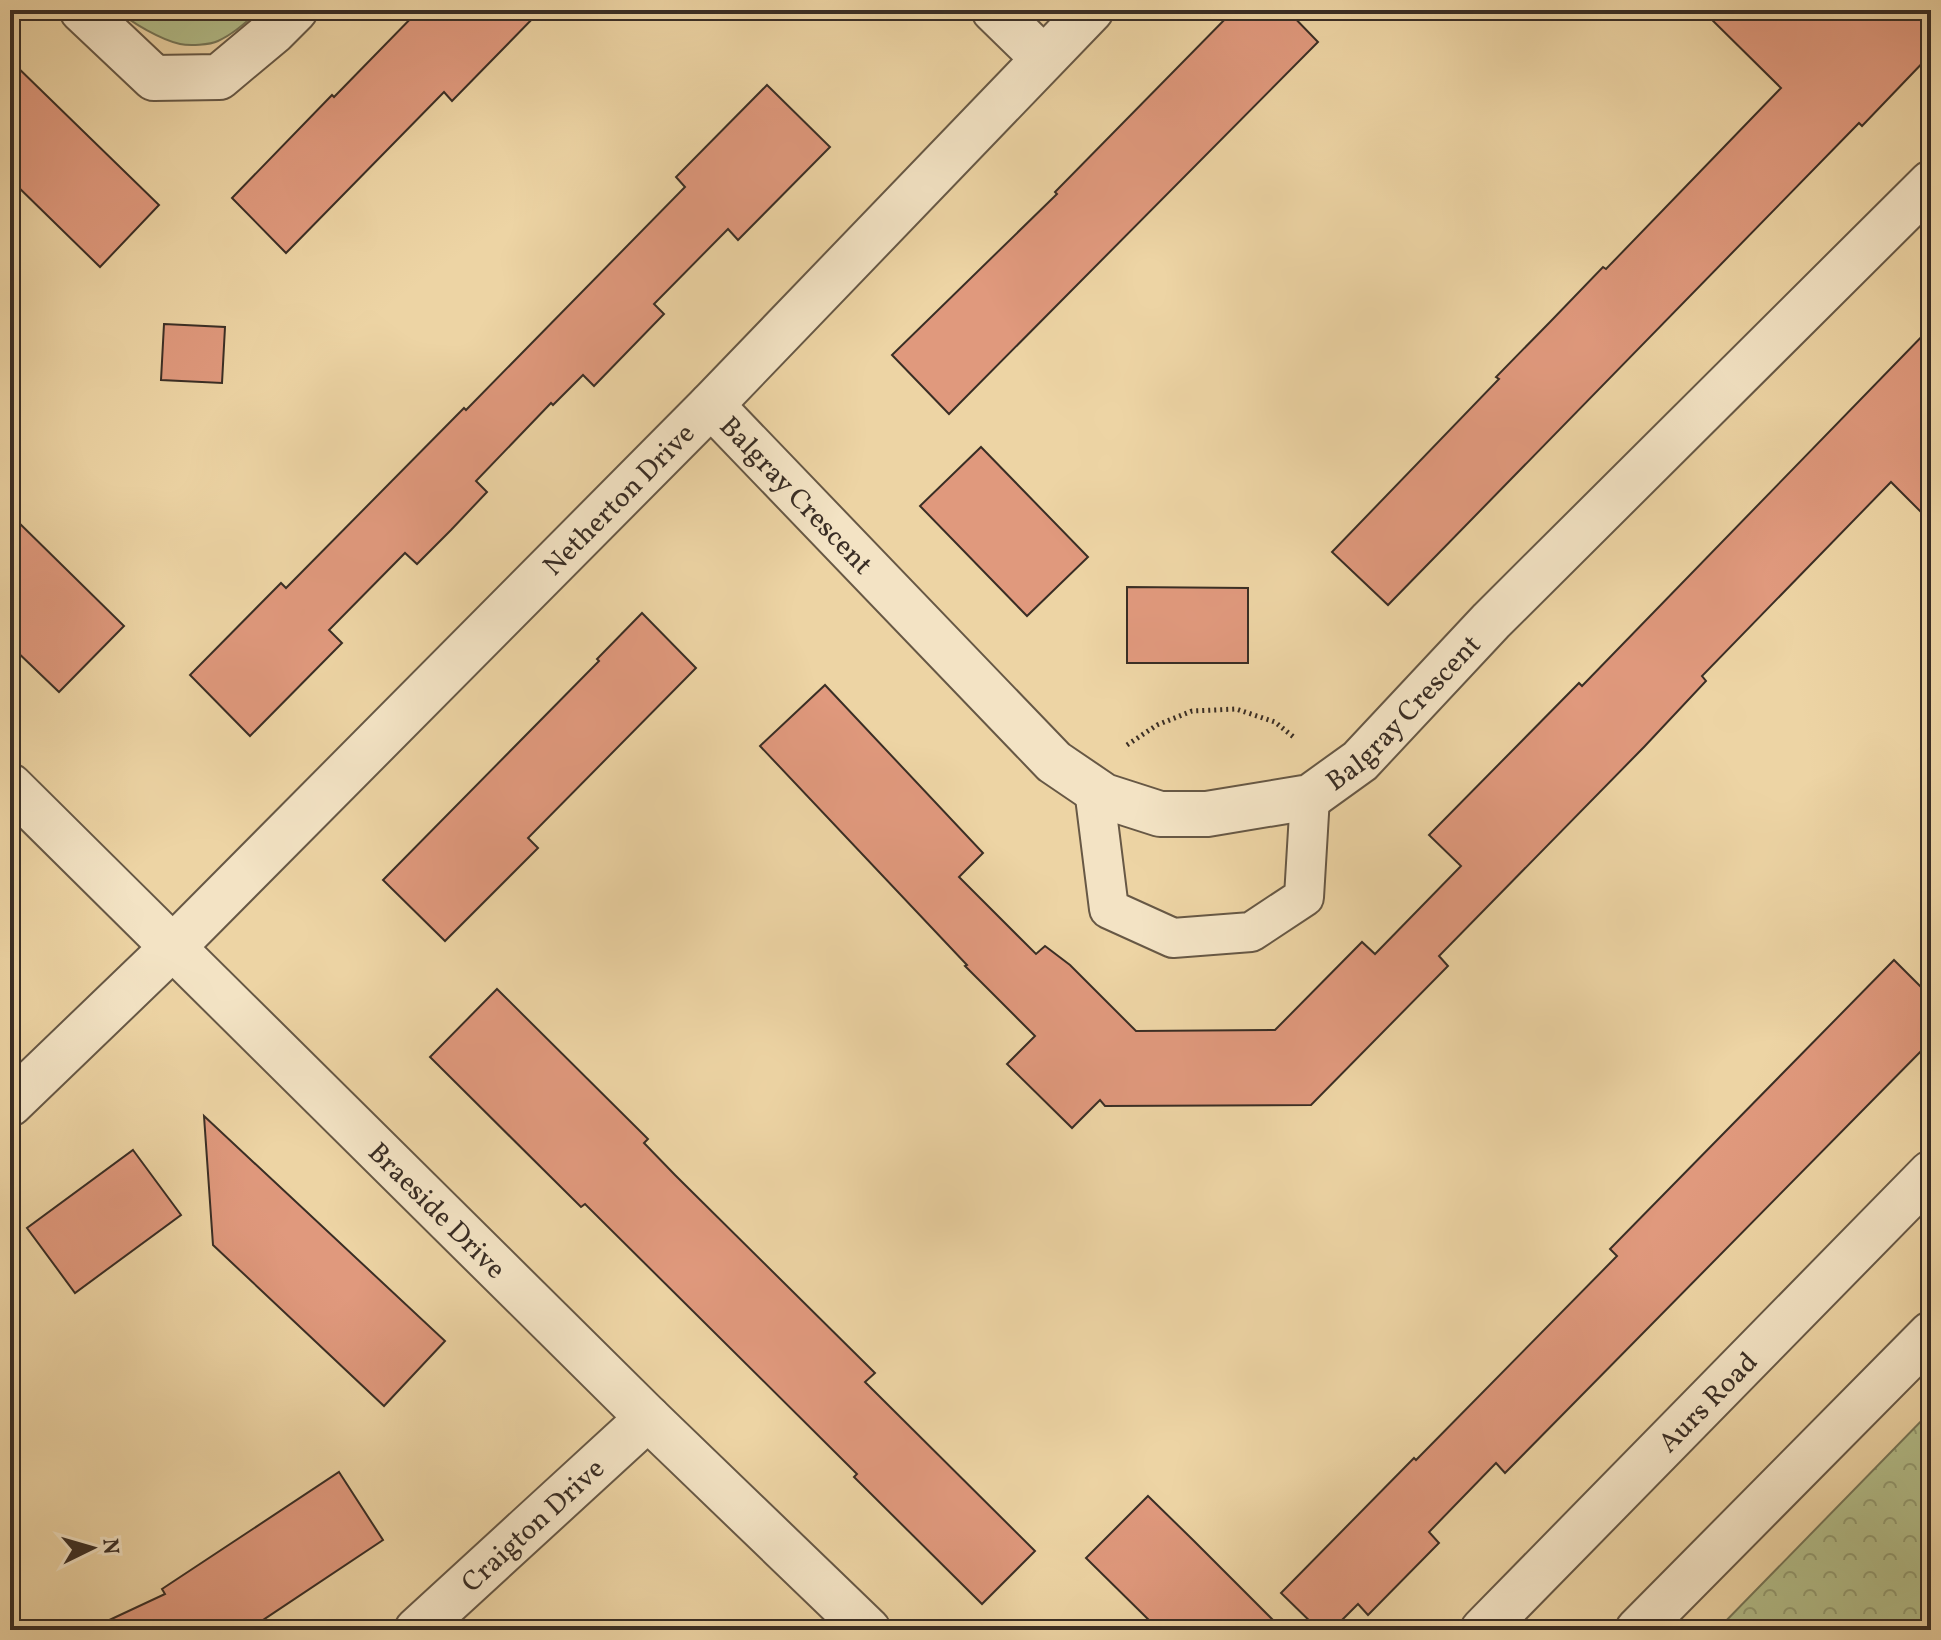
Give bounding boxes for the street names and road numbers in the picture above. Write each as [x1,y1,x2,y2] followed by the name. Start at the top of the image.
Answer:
[710,408,881,584] street label: Balgray Crescent
[535,415,704,585] street label: Netherton Drive
[1319,627,1491,801] street label: Balgray Crescent
[358,1134,514,1289] street label: Braeside Drive
[1650,1344,1767,1462] street label: Aurs Road
[453,1450,614,1602] street label: Craigton Drive

